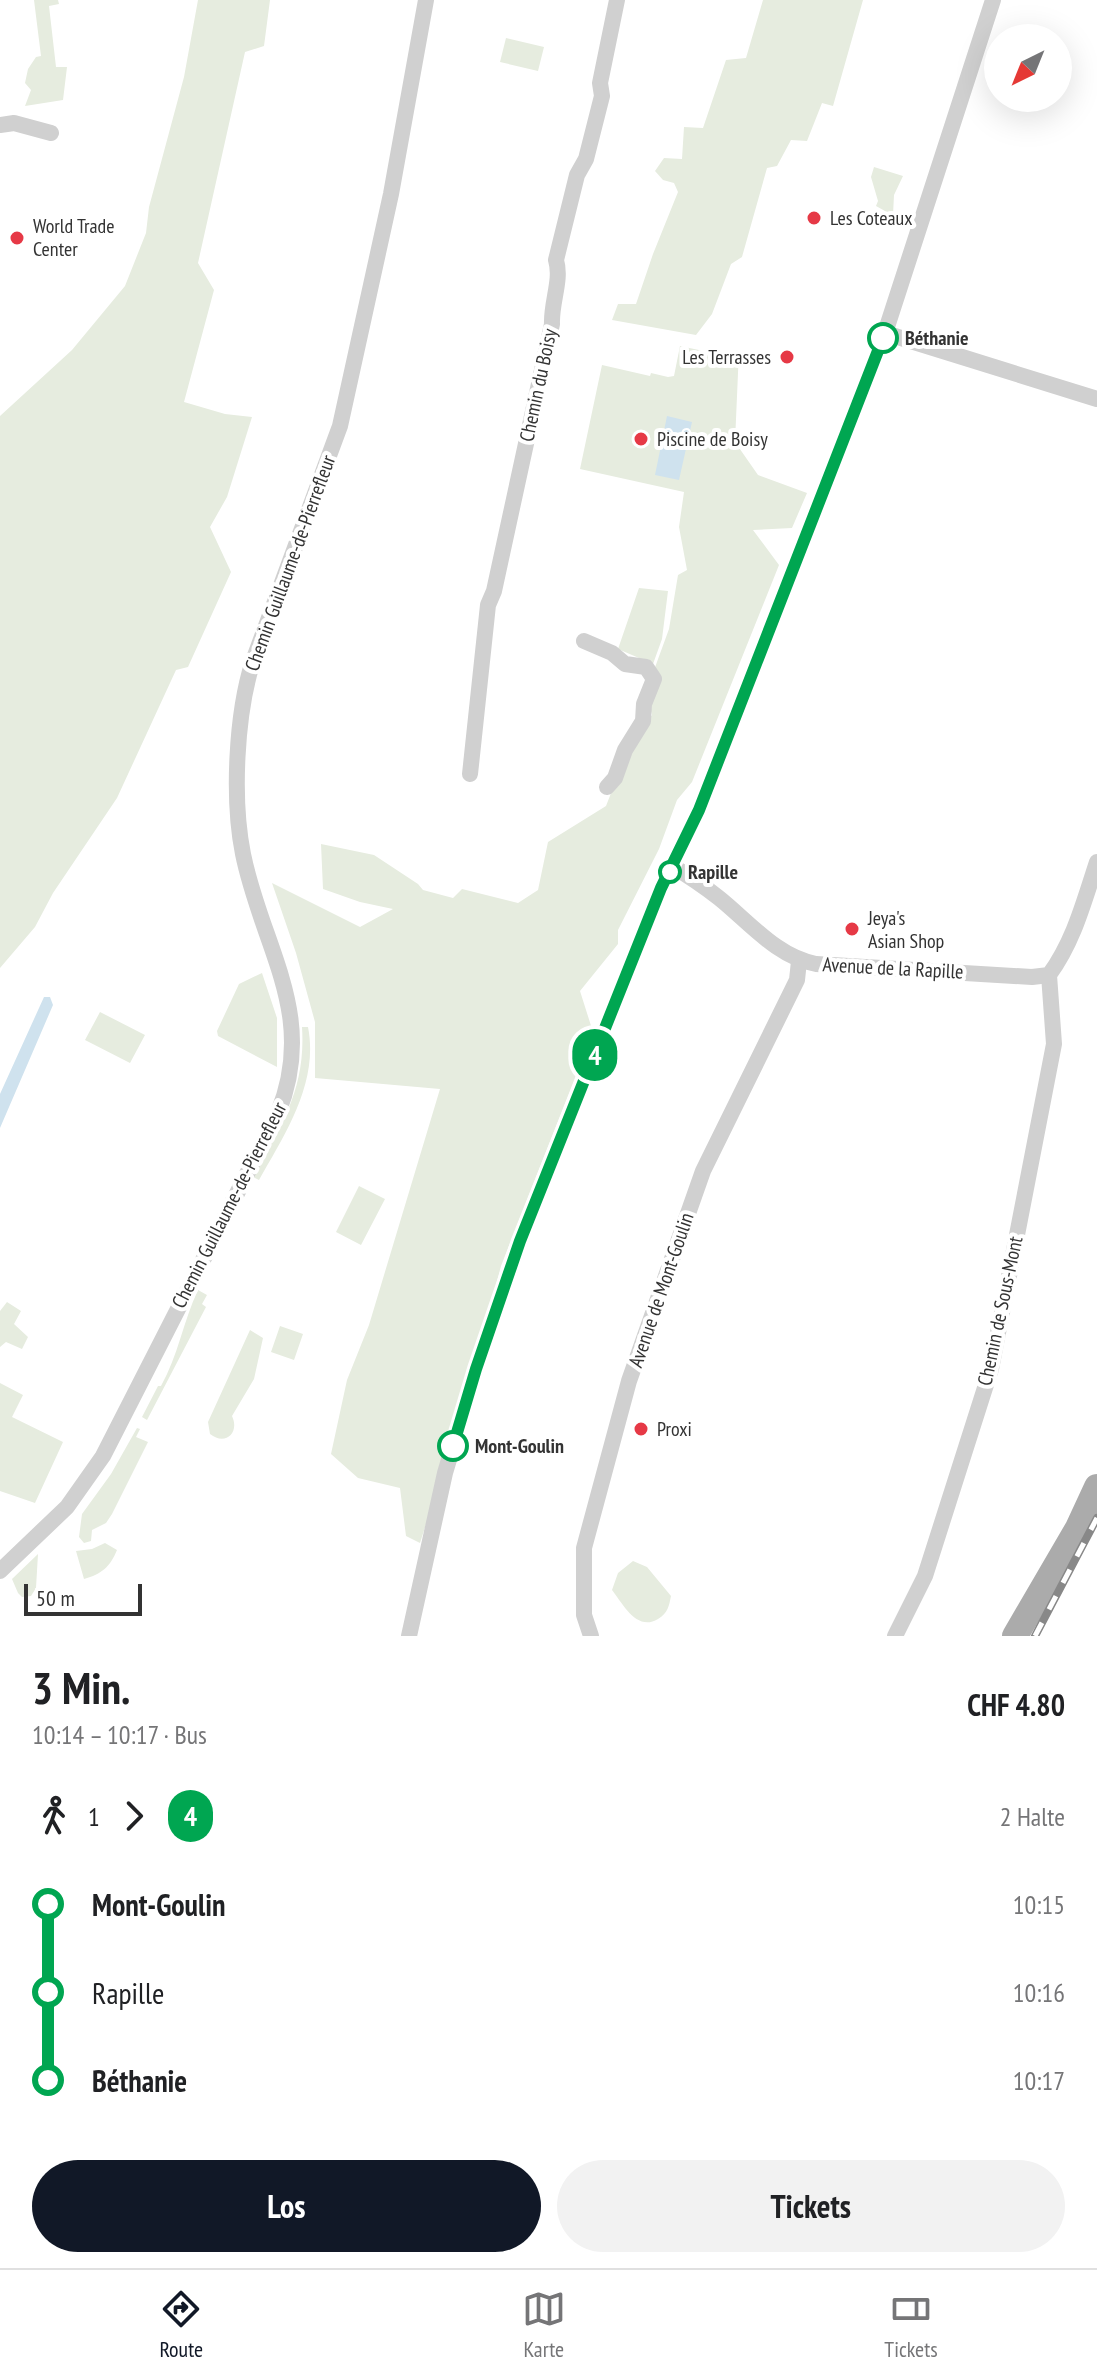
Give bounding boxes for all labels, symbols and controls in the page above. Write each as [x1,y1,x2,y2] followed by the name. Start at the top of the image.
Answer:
[984,24,1072,112] north arrow
[984,24,1072,112] map controls
[830,205,912,231] place label: Les Coteaux
[805,209,823,227] marker: Les Coteaux
[33,213,115,262] place label: World Trade Center
[8,229,26,247] marker: World Trade Center
[868,323,898,353] marker: Béthanie
[905,325,968,351] place label: Béthanie
[513,326,563,444] street label: Chemin du Boisy
[682,344,771,370] place label: Les Terrasses
[778,348,796,366] marker: Les Terrasses
[657,426,768,452] place label: Piscine de Boisy
[632,430,650,448] marker: Piscine de Boisy
[239,451,341,675] street label: Chemin Guillaume-de-Pierrefleur
[688,859,738,885] place label: Rapille
[659,861,681,883] marker: Rapille
[867,905,944,954] place label: Jeya's Asian Shop
[843,920,861,938] marker: Jeya's Asian Shop
[822,951,964,985] street label: Avenue de la Rapille
[569,1029,621,1081] line badge: 4
[588,1036,602,1073] text: 4
[166,1097,293,1312] street label: Chemin Guillaume-de-Pierrefleur
[622,1209,700,1371] street label: Avenue de Mont-Goulin
[971,1234,1029,1388] street label: Chemin de Sous-Mont
[657,1416,692,1442] place label: Proxi
[632,1420,650,1438] marker: Proxi
[438,1431,468,1461] marker: Mont-Goulin
[475,1433,564,1459] place label: Mont-Goulin
[24,1580,142,1616] scale bar
[36,1584,75,1612] text: 50 m
[32,1659,130,1716] text: 3 Min.
[967,1685,1065,1724] text: CHF 4.80
[32,1718,207,1751] text: 10:14 – 10:17 · Bus
[32,1794,76,1838] icon: walk
[112,1794,156,1838] icon: forward
[184,1797,197,1834] text: 4
[88,1800,100,1833] text: 1
[1000,1800,1065,1833] text: 2 Halte
[92,1885,225,1924] text: Mont-Goulin
[1013,1888,1065,1921] text: 10:15
[92,1973,164,2012] text: Rapille
[1013,1976,1065,2009] text: 10:16
[92,2061,187,2100] text: Béthanie
[1013,2064,1065,2097] text: 10:17
[32,2160,541,2252] button: Los
[557,2160,1065,2252] button: Tickets
[159,2287,203,2363] tab: Route
[522,2287,566,2363] tab: Karte
[884,2287,938,2363] tab: Tickets

